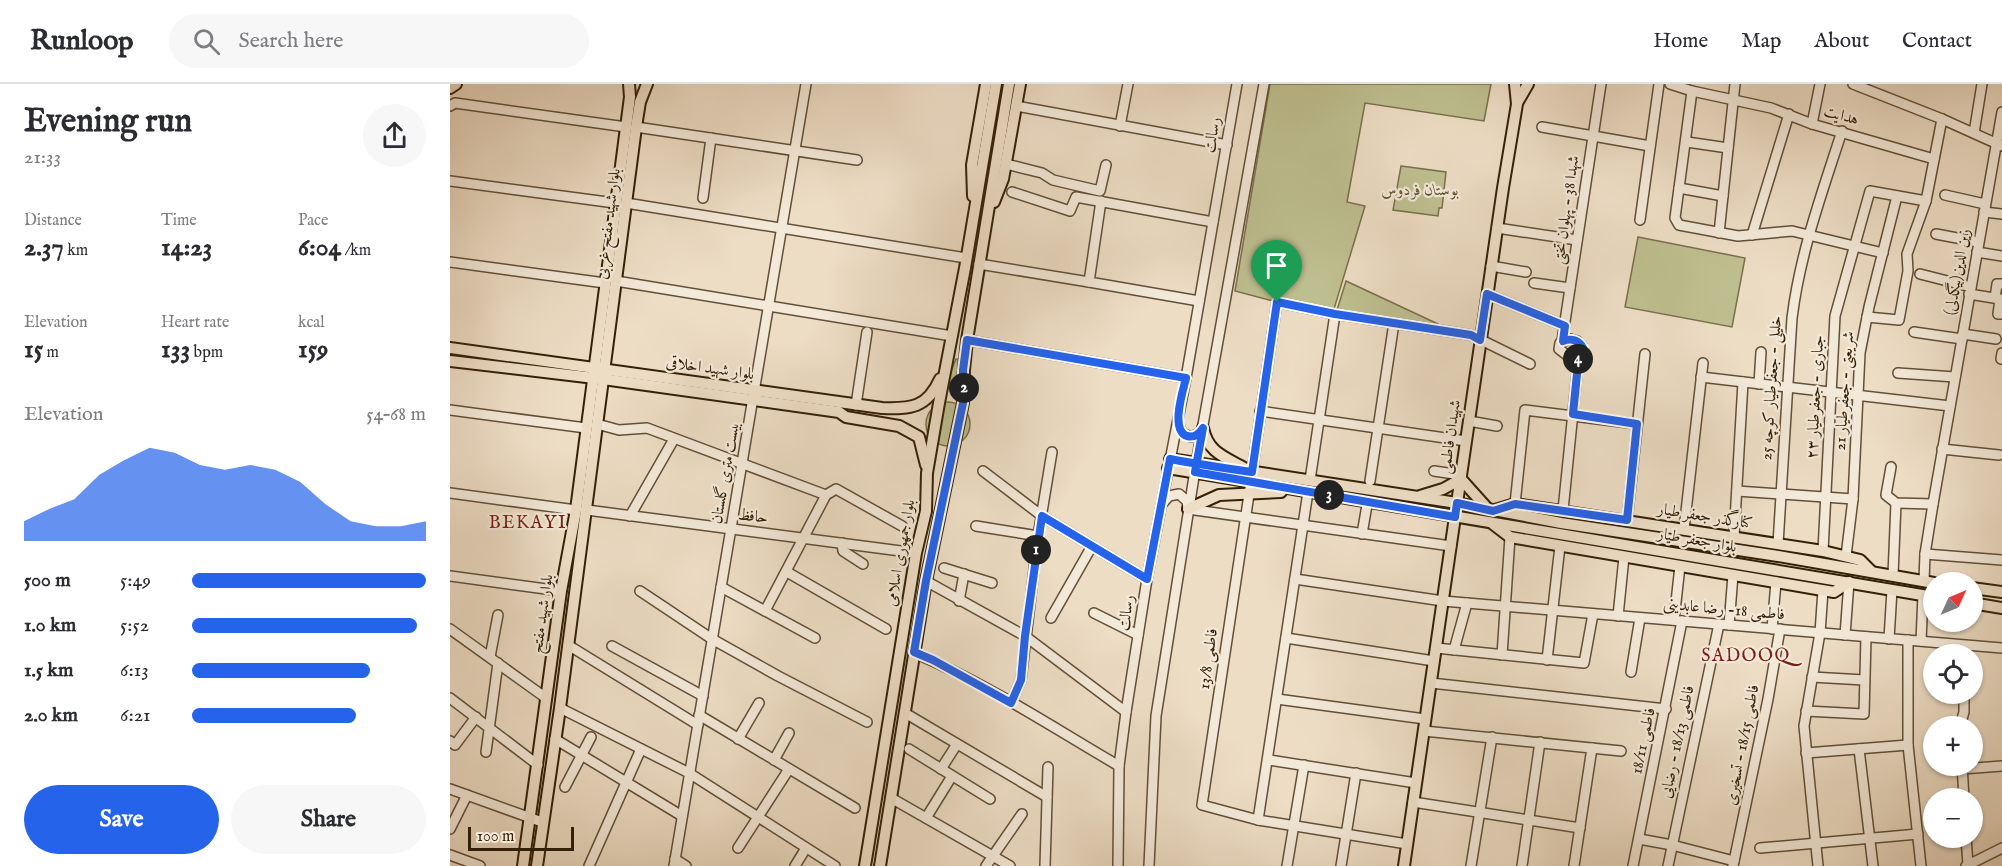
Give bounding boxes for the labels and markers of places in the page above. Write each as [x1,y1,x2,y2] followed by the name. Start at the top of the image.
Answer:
[1251,240,1302,302] pin
[1563,344,1593,374] pin: 4
[949,373,979,403] pin: 2
[1314,480,1344,510] pin: 3
[1021,535,1051,565] pin: 1

